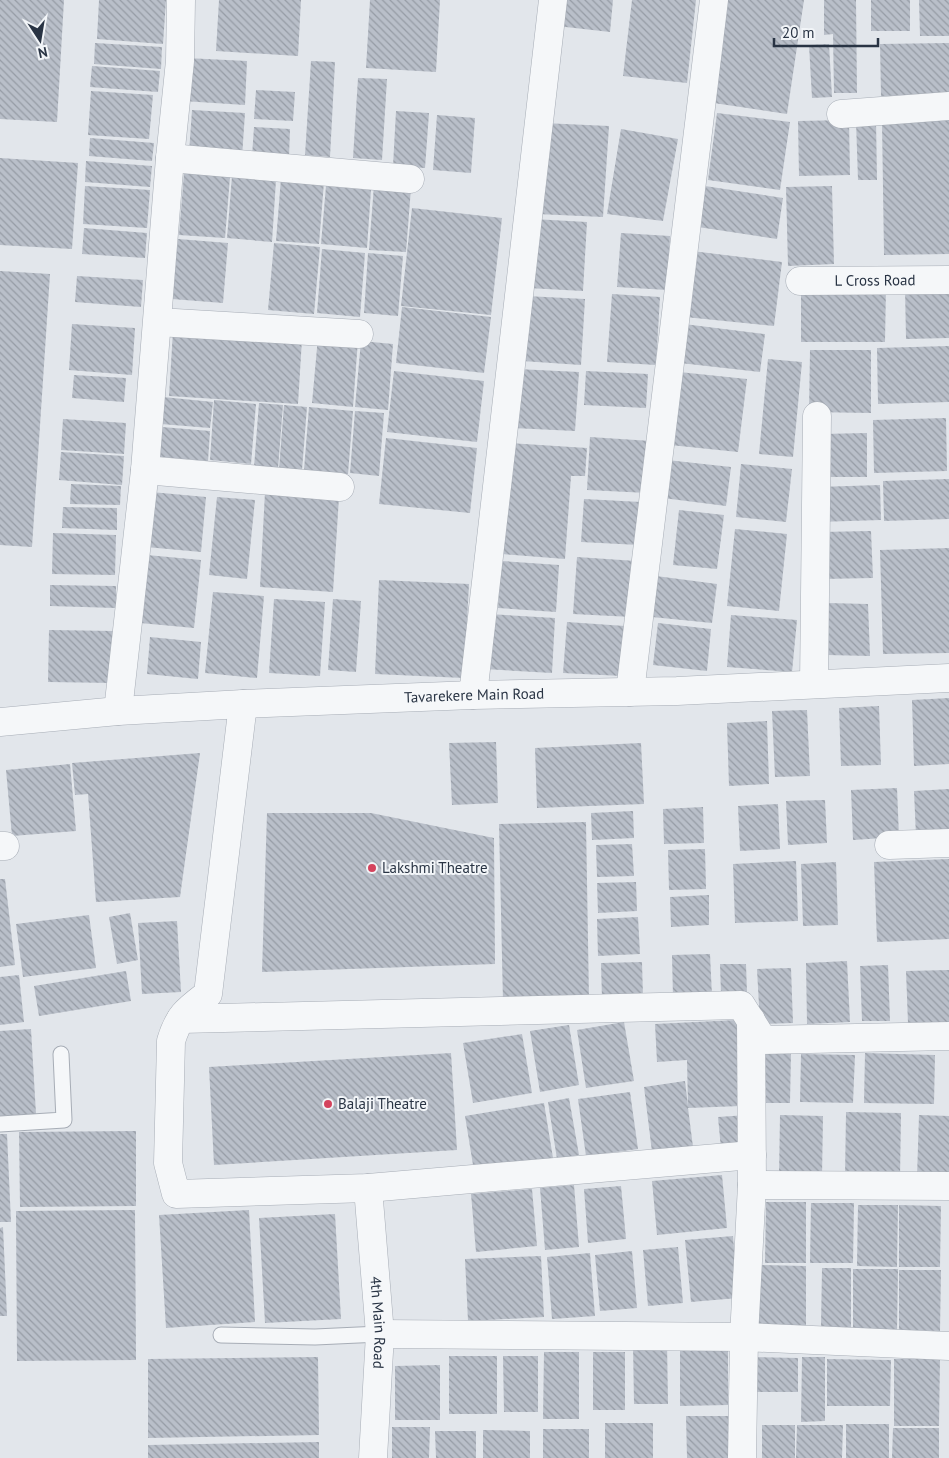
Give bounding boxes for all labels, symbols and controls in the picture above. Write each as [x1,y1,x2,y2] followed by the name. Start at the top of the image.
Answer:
[15,15,65,65] north arrow
[774,15,878,47] scale bar
[782,23,815,42] text: 20 m
[36,43,49,62] text: N
[834,270,916,290] street label: L Cross Road
[404,684,544,707] street label: Tavarekere Main Road
[382,858,488,877] place label: Lakshmi Theatre
[366,862,378,874] marker: Lakshmi Theatre
[338,1094,427,1113] place label: Balaji Theatre
[322,1098,334,1110] marker: Balaji Theatre
[366,1275,390,1369] street label: 4th Main Road

